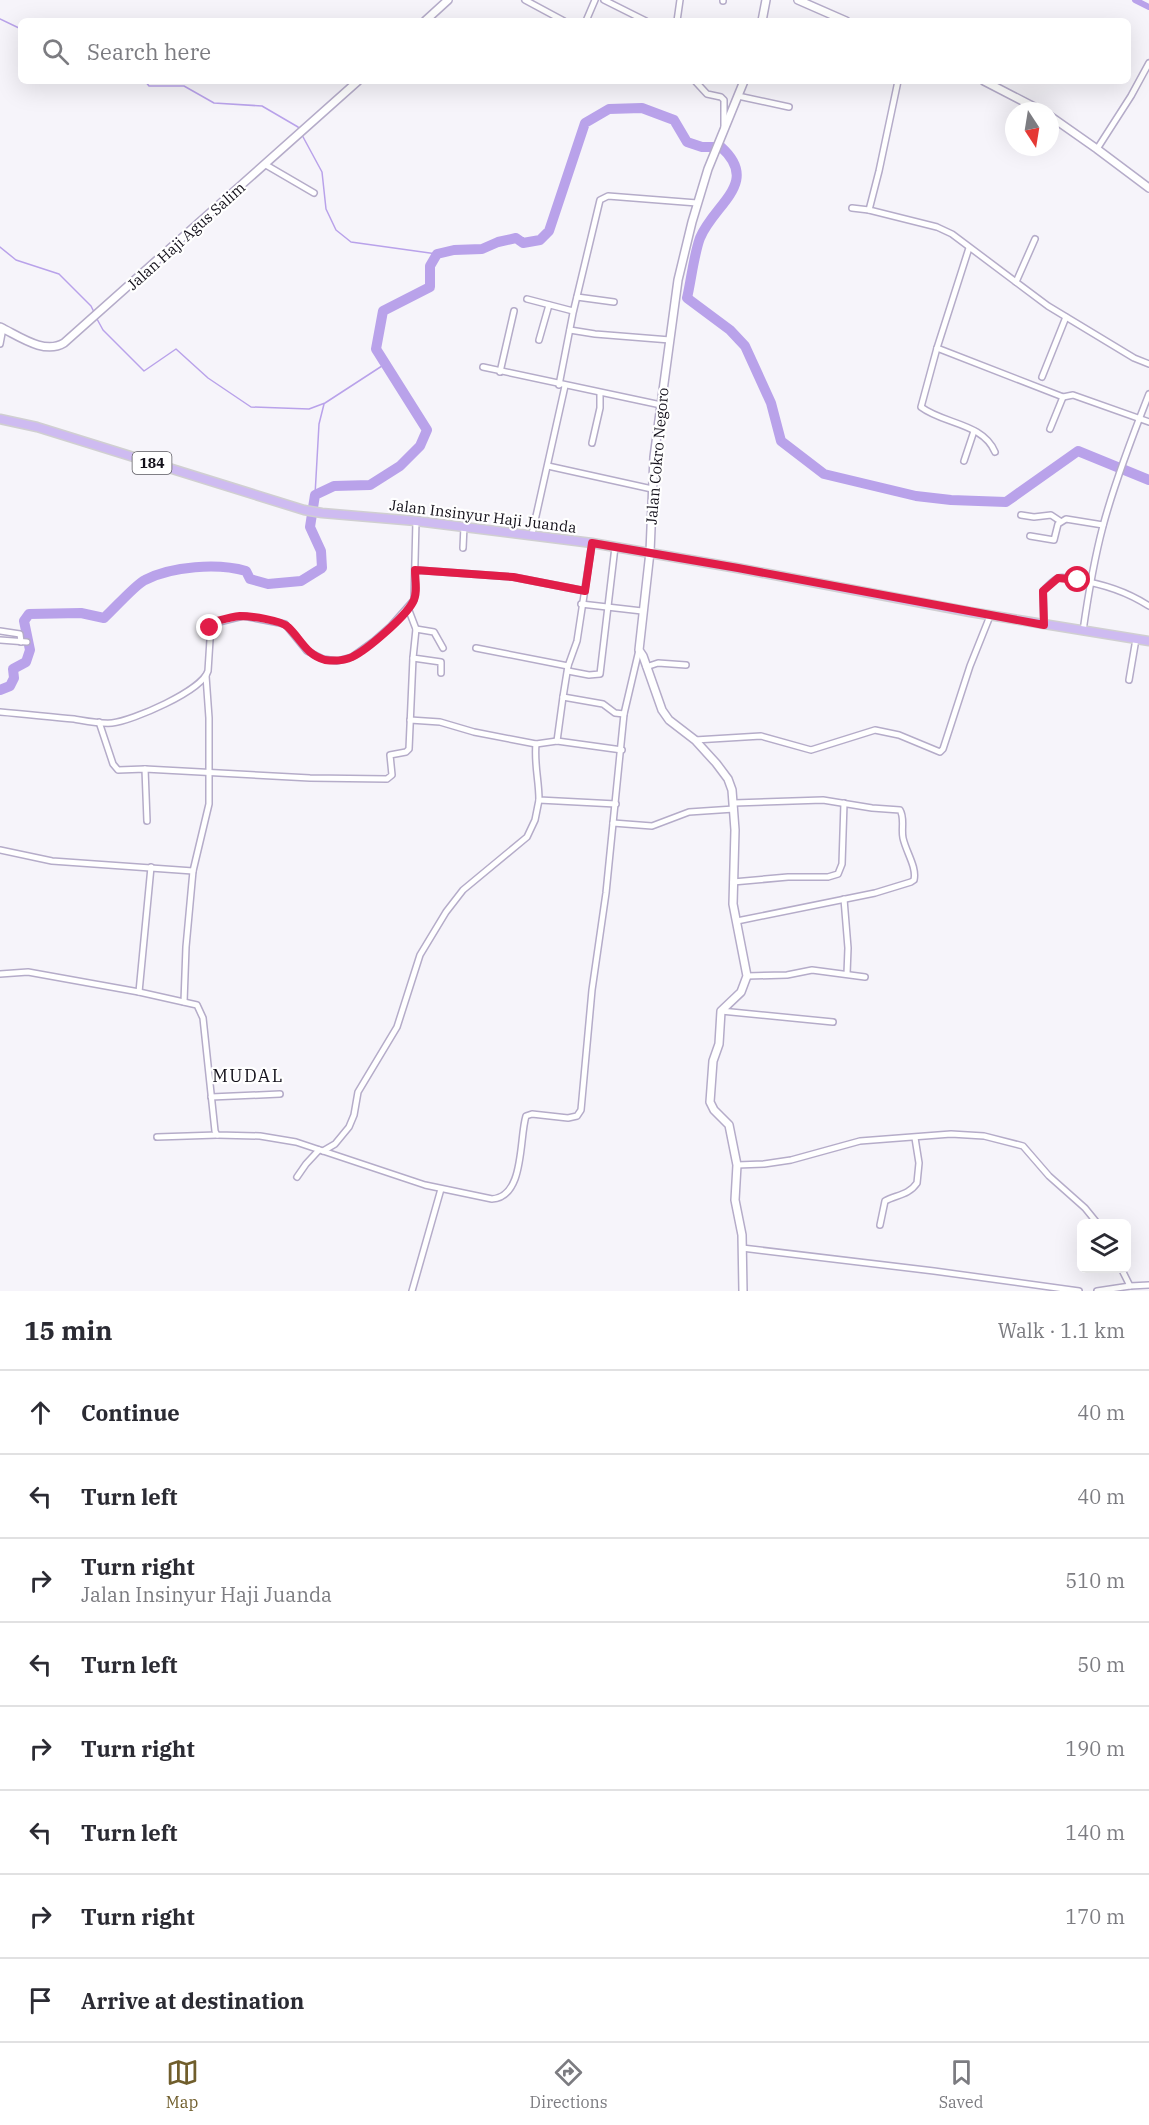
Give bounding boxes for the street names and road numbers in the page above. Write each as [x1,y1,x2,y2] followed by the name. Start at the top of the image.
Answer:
[123,178,249,294] street label: Jalan Haji Agus Salim
[642,387,672,525] street label: Jalan Cokro Negoro
[132,452,172,474] road number: 184
[388,495,578,537] street label: Jalan Insinyur Haji Juanda

